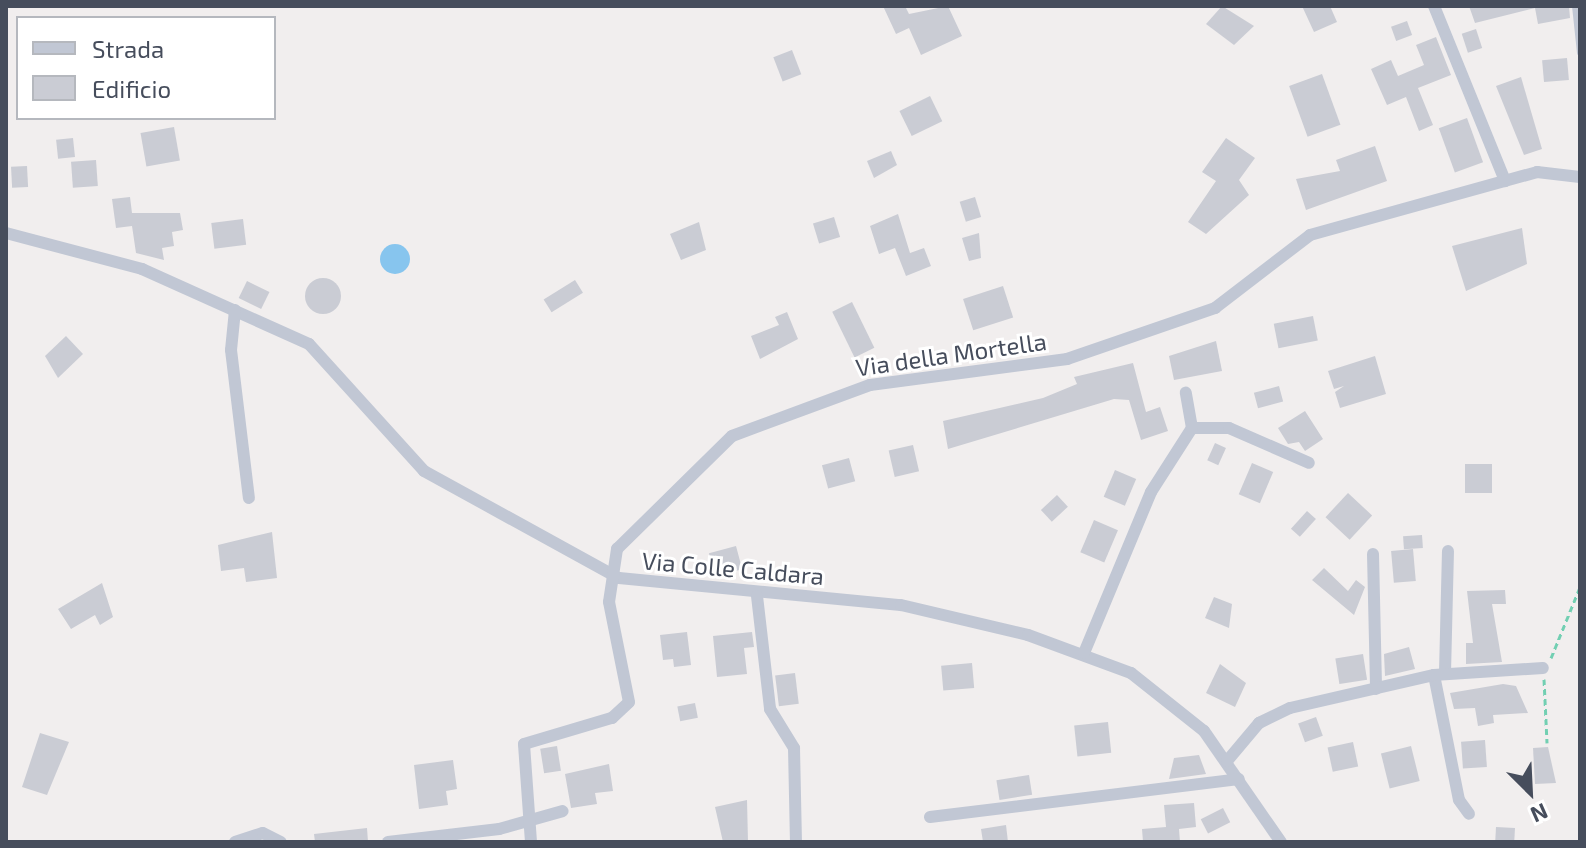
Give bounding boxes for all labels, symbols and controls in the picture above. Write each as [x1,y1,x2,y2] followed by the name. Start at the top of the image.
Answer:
[16,16,276,120] legend
[92,34,164,63] text: Strada
[92,74,171,103] text: Edificio
[854,326,1048,382] street label: Via della Mortella
[641,546,825,590] street label: Via Colle Caldara
[1490,752,1570,832] north arrow
[1527,799,1552,829] text: N

